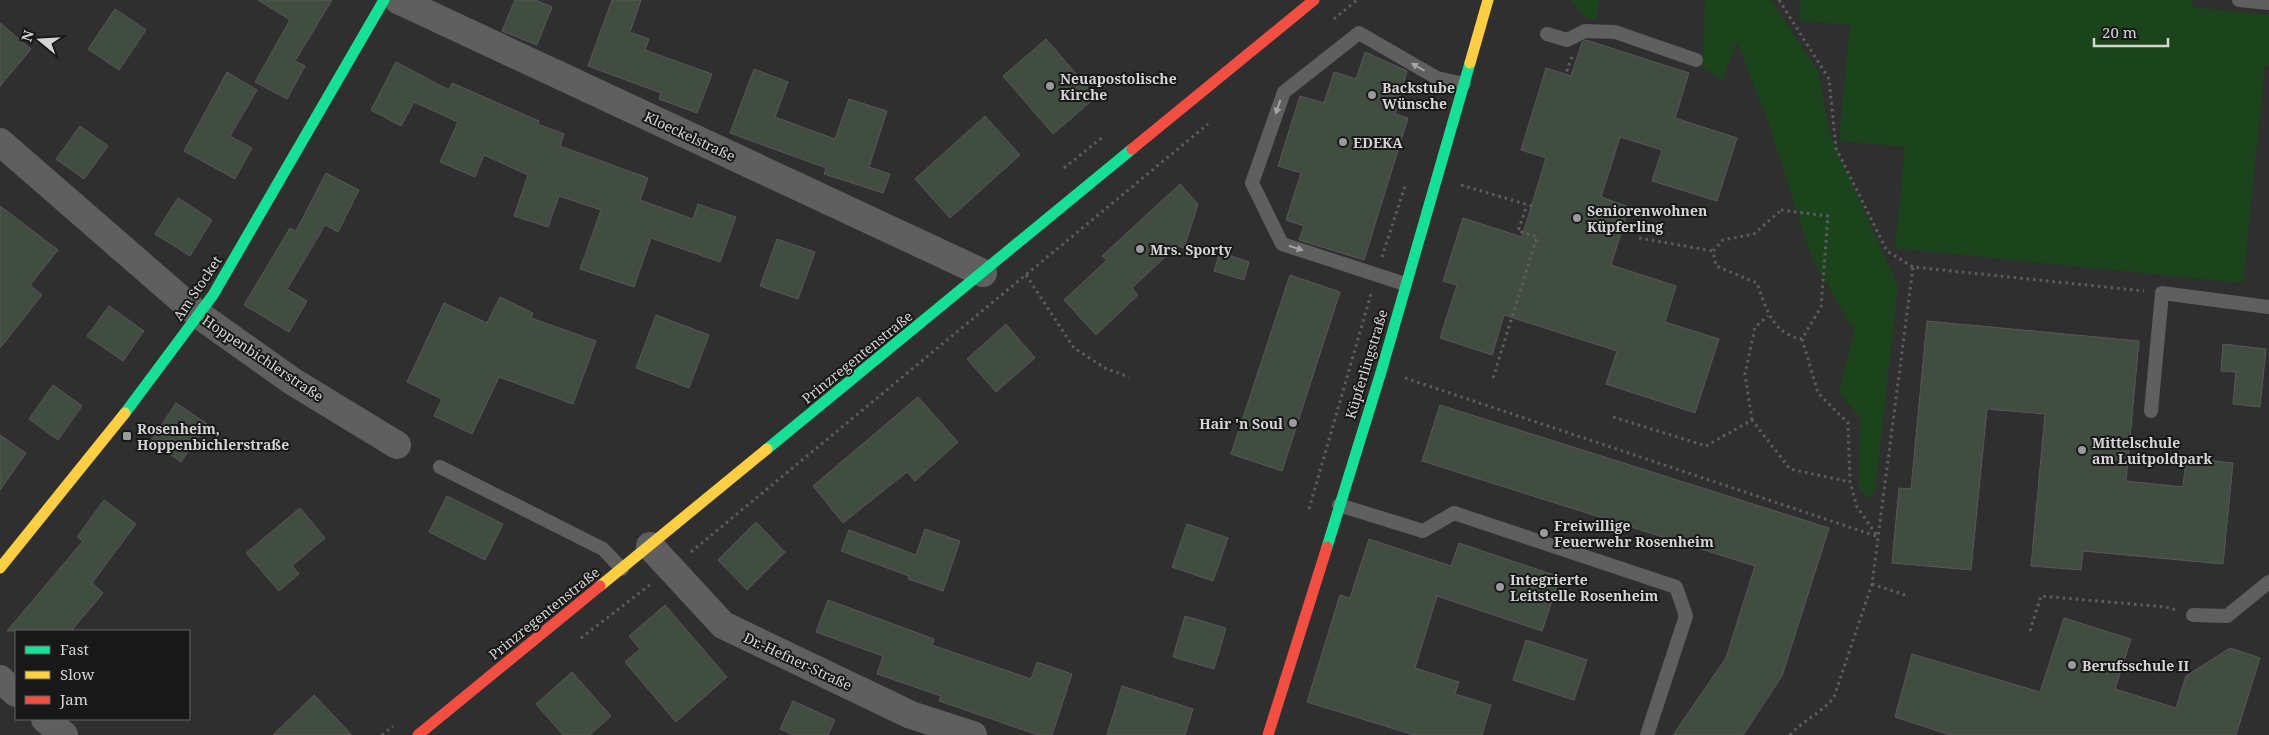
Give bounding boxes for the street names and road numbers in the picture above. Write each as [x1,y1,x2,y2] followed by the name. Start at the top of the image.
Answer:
[641,107,739,165] street label: Kloeckelstraße
[168,252,226,324] street label: Am Stocket
[798,306,916,408] street label: Prinzregentenstraße
[1340,307,1392,421] street label: Küpferlingstraße
[199,310,327,406] street label: Hoppenbichlerstraße
[485,562,603,664] street label: Prinzregentenstraße
[741,628,855,694] street label: Dr.-Hefner-Straße

